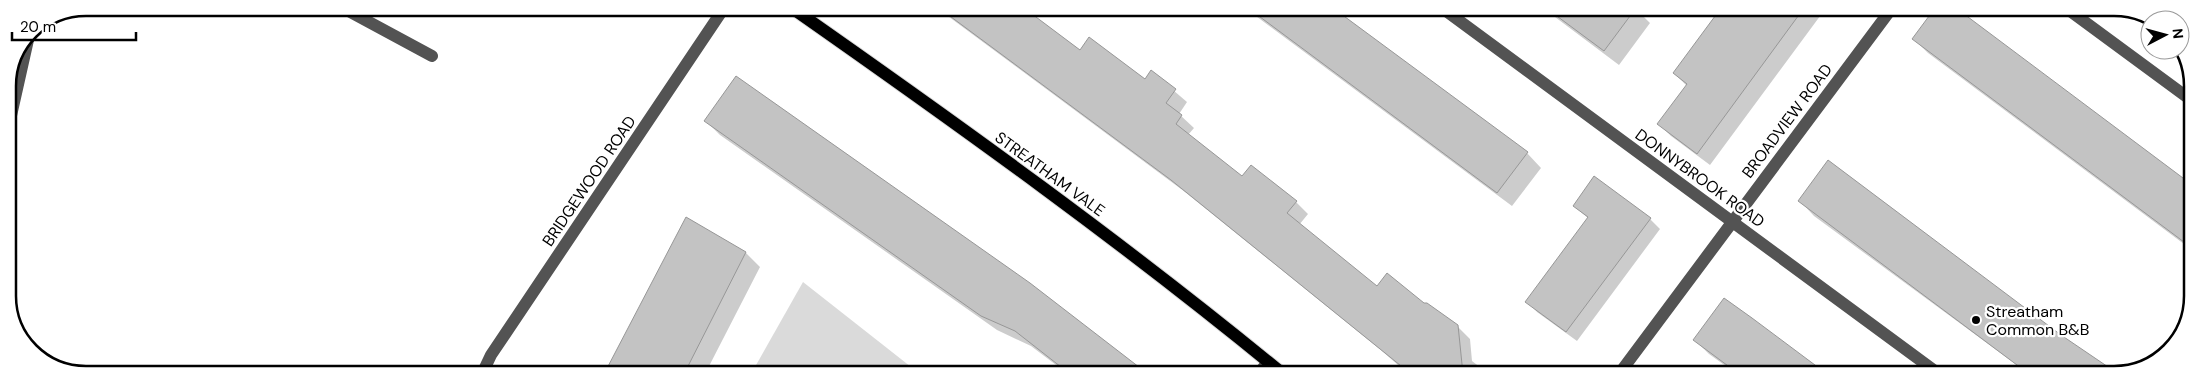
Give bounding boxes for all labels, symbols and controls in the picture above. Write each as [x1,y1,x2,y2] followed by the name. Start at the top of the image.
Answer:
[12,10,136,42] scale bar
[2140,10,2190,60] north arrow
[20,17,56,37] text: 20 m
[2168,28,2187,40] text: N
[1737,60,1837,182] street label: BROADVIEW ROAD
[538,112,640,250] street label: BRIDGEWOOD ROAD
[1631,124,1769,232] street label: DONNYBROOK ROAD
[991,127,1109,221] street label: STREATHAM VALE
[1986,301,2089,340] place label: Streatham Common B&B
[1970,314,1982,326] marker: Streatham Common B&B

